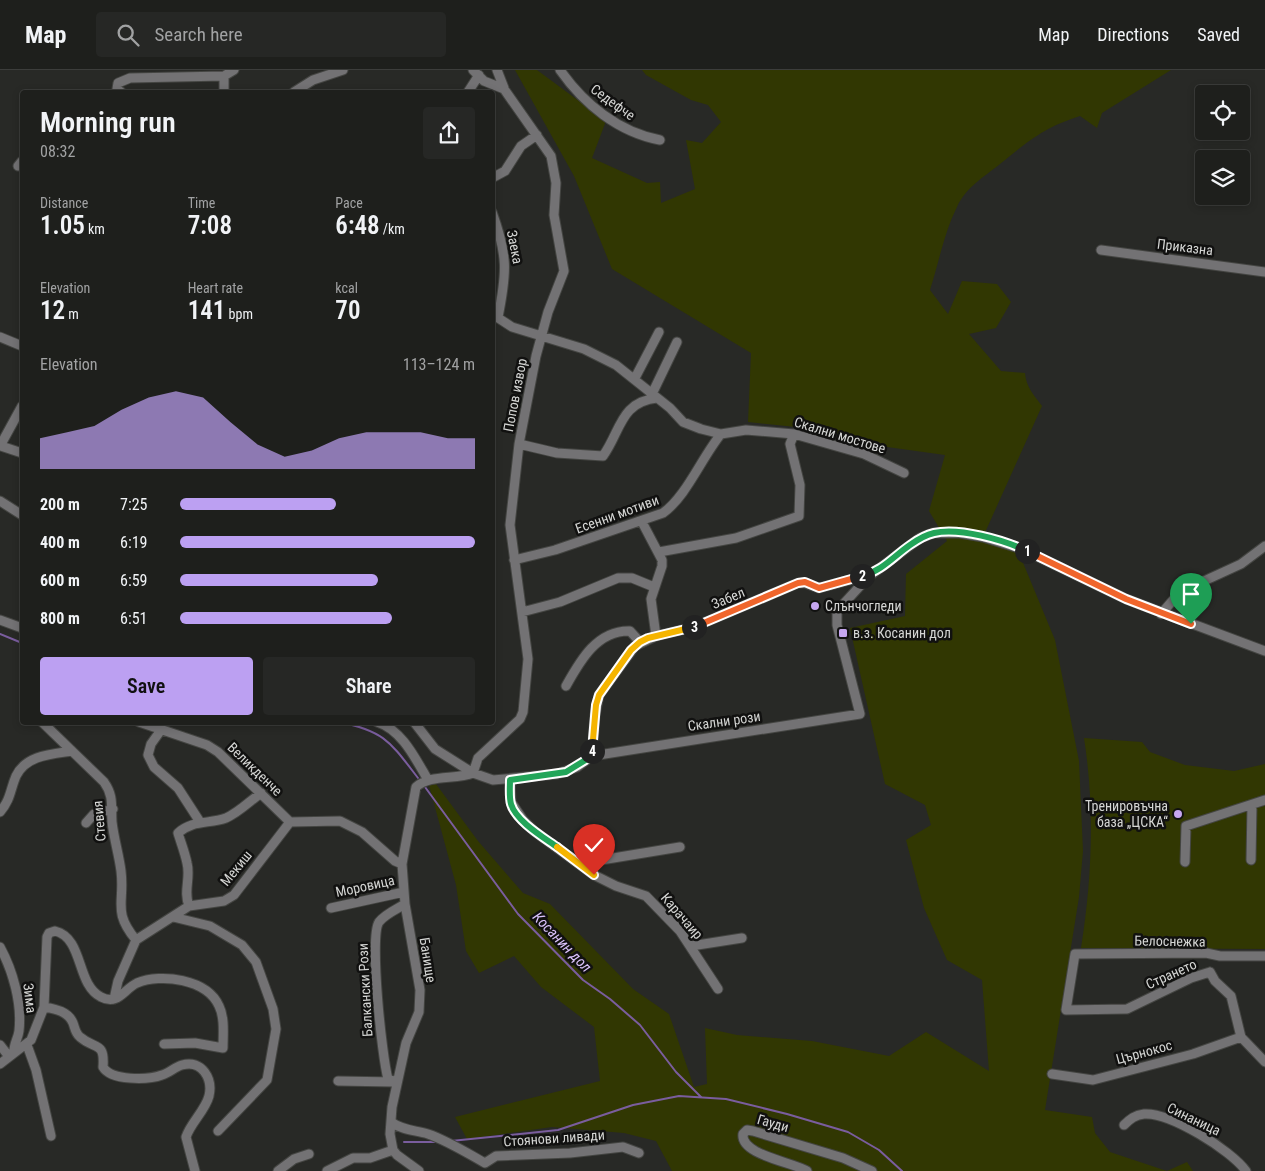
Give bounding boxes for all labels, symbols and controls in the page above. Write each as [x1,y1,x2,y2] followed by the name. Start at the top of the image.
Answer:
[96,12,446,57] search box
[25,21,66,49] text: Map
[114,21,142,49] icon: search
[154,23,243,46] text: Search here
[1038,24,1069,45] text: Map
[1097,24,1169,45] text: Directions
[1197,24,1240,45] text: Saved
[588,81,639,124] street label: Седефче
[1195,85,1250,205] map controls
[1195,85,1250,140] button: locate
[40,106,176,139] text: Morning run
[423,107,475,159] button: share
[40,142,75,161] text: 08:32
[1195,150,1250,205] button: layers
[40,195,88,211] text: Distance
[188,195,215,211] text: Time
[335,195,363,211] text: Pace
[40,211,85,240] text: 1.05
[188,211,232,240] text: 7:08
[335,211,380,240] text: 6:48
[85,221,105,237] text: km
[380,221,405,237] text: /km
[504,229,526,265] street label: Заека
[1156,236,1214,258] street label: Приказна
[40,280,90,296] text: Elevation
[188,280,243,296] text: Heart rate
[335,280,358,296] text: kcal
[40,296,65,325] text: 12
[188,296,225,325] text: 141
[335,296,360,325] text: 70
[65,306,79,322] text: m
[225,306,253,322] text: bpm
[40,355,98,374] text: Elevation
[403,355,475,374] text: 113–124 m
[500,357,530,433] street label: Попов извор
[792,413,888,457] street label: Скални мостове
[573,491,661,537] street label: Есенни мотиви
[40,495,80,514] text: 200 m
[120,495,147,514] text: 7:25
[40,533,80,552] text: 400 m
[120,533,147,552] text: 6:19
[1014,538,1040,564] pin: 1
[1024,543,1031,559] text: 1
[850,564,874,588] pin: 2
[859,568,866,584] text: 2
[40,571,80,590] text: 600 m
[120,571,147,590] text: 6:59
[1170,573,1212,624] pin
[1177,580,1205,608] icon: arrive
[709,584,747,612] street label: Забел
[825,598,902,614] place label: Слънчогледи
[809,600,821,612] marker: Слънчогледи
[40,609,80,628] text: 800 m
[120,609,147,628] text: 6:51
[682,614,706,640] pin: 3
[691,619,698,635] text: 3
[853,625,951,641] place label: в.з. Косанин дол
[837,627,849,639] marker: в.з. Косанин дол
[40,657,253,715] button: Save
[263,657,475,715] button: Share
[687,708,761,734] street label: Скални рози
[580,738,604,764] pin: 4
[224,739,286,799] street label: Великденче
[589,743,596,759] text: 4
[1085,798,1168,830] place label: Тренировъчна база „ЦСКА“
[89,800,109,842] street label: Стевия
[1172,808,1184,820] marker: Тренировъчна база „ЦСКА“
[573,824,615,875] pin
[580,831,608,859] icon: check
[217,847,255,889] street label: Мекиш
[334,872,396,900] street label: Моровица
[658,890,706,942] street label: Карачаир
[529,908,595,976] water label: Косанин дол
[1134,932,1206,950] street label: Белоснежка
[417,936,440,984] street label: Банище
[355,943,375,1037] street label: Балкански Рози
[1143,956,1199,992] street label: Странето
[20,982,40,1014] street label: Зима
[1114,1037,1174,1067] street label: Църнокос
[1165,1099,1223,1139] street label: Синаница
[755,1111,791,1135] street label: Гауди
[503,1126,605,1150] street label: Стоянови ливади

